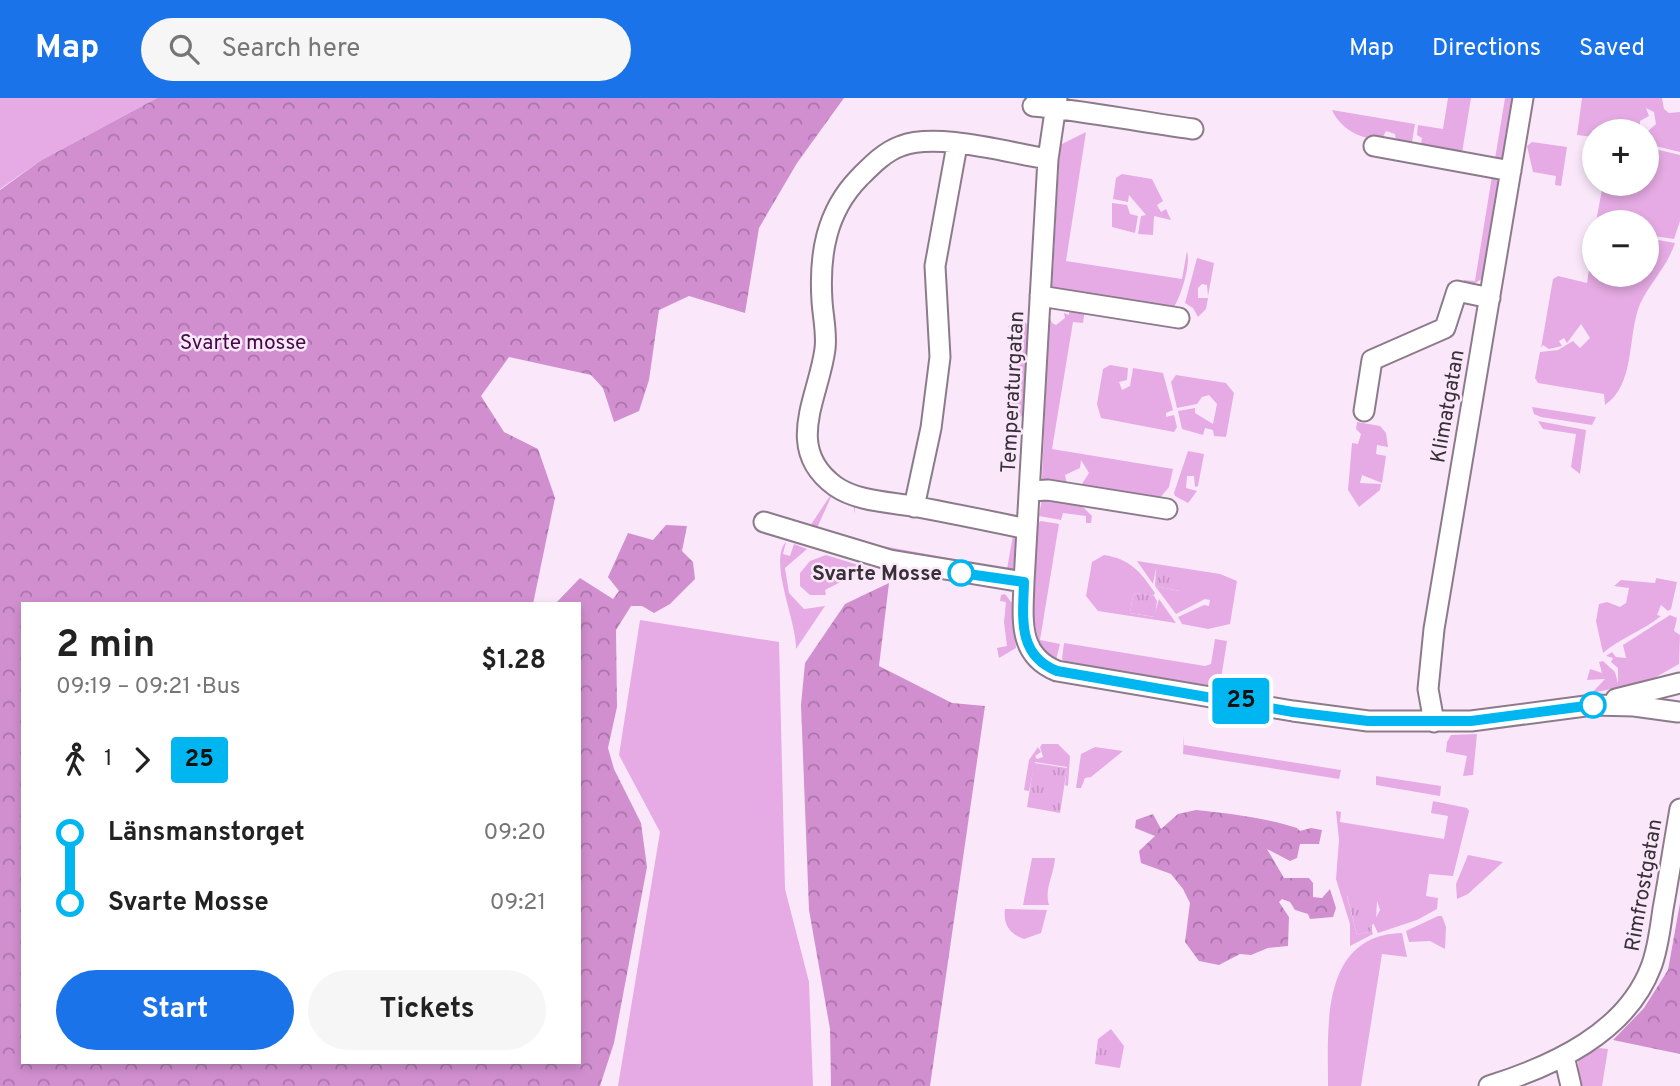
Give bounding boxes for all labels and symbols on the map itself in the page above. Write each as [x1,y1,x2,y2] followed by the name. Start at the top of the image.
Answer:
[996,310,1031,474] street label: Temperaturgatan
[180,330,306,357] park label: Svarte mosse
[1425,347,1472,465] street label: Klimatgatan
[948,560,974,586] marker: Svarte Mosse
[812,561,942,588] place label: Svarte Mosse
[1210,678,1272,724] line badge: 25
[1580,692,1606,718] unlabelled marker
[1620,817,1669,954] street label: Rimfrostgatan

